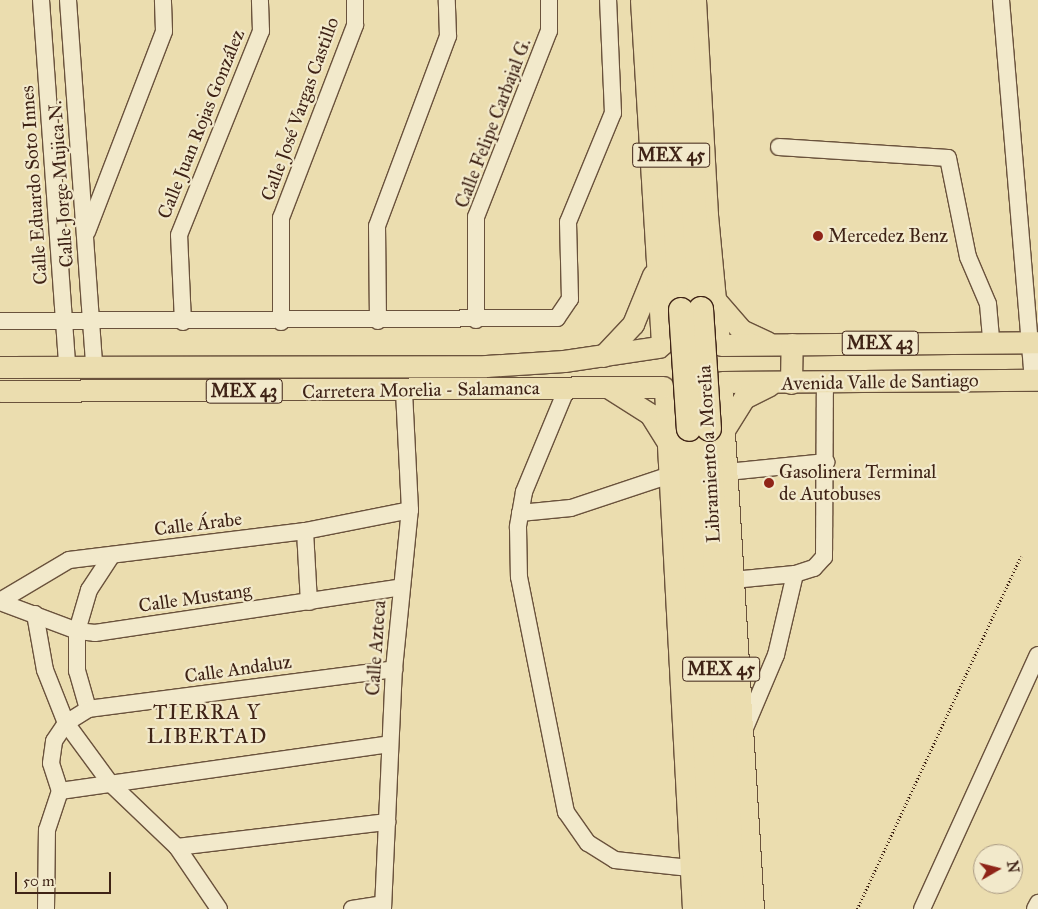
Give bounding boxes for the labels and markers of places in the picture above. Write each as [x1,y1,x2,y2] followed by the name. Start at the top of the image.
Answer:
[828,225,948,247] place label: Mercedez Benz
[812,230,824,242] marker: Mercedez Benz
[779,461,936,505] place label: Gasolinera Terminal de Autobuses
[763,477,775,489] marker: Gasolinera Terminal de Autobuses

